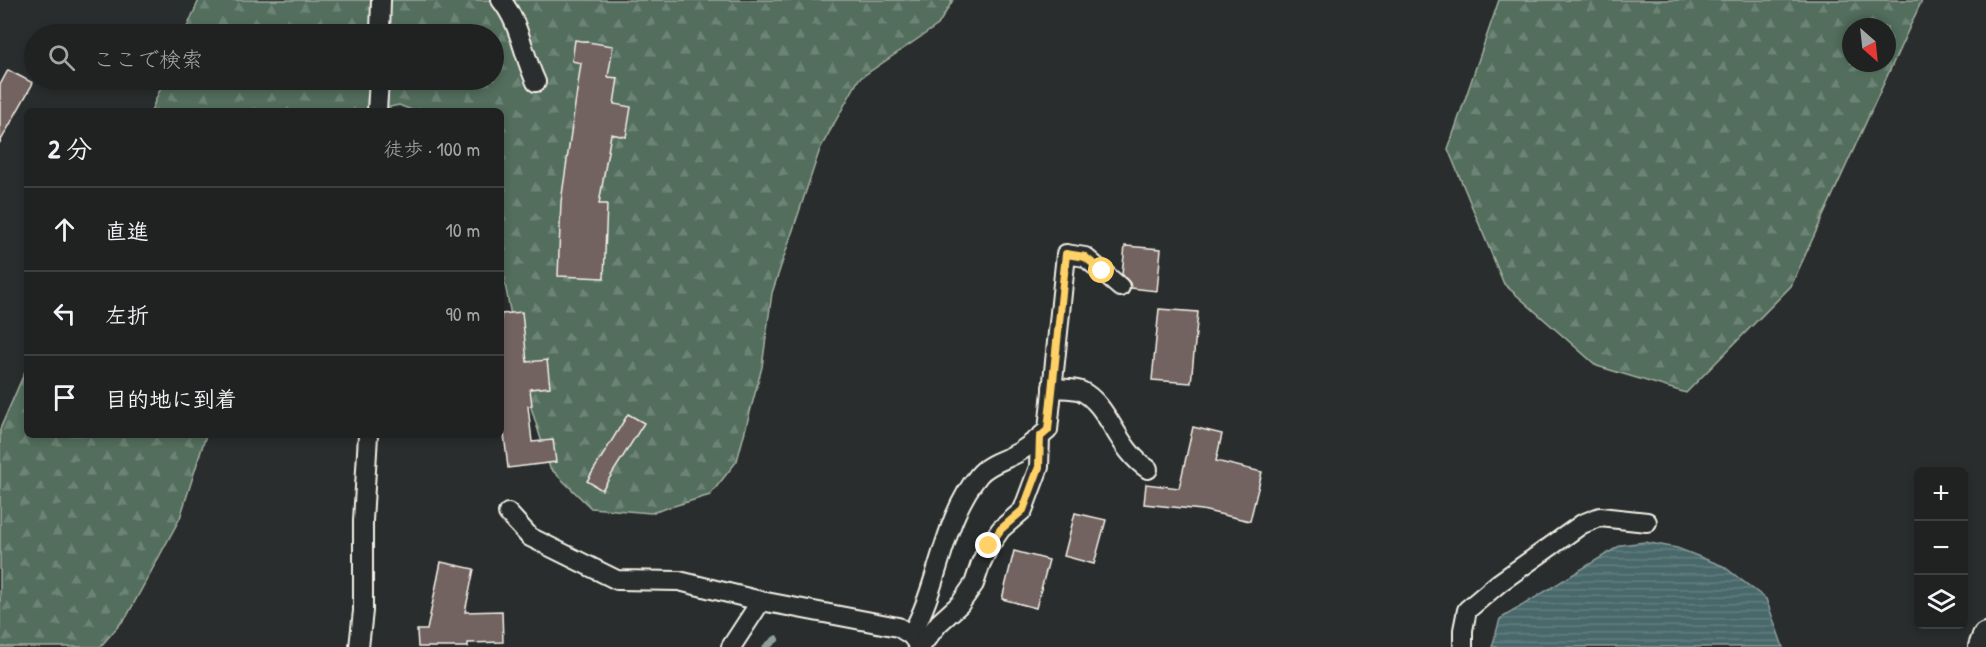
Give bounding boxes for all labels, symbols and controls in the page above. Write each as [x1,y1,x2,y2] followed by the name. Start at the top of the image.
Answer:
[1842,18,1896,72] north arrow
[24,24,504,90] search box
[45,41,78,74] icon: search
[93,44,203,74] text: ここで検索
[48,131,92,166] text: 2 分
[383,135,480,162] text: 徒歩 · 100 m
[48,213,81,246] icon: ahead
[105,216,149,246] text: 直進
[446,216,480,243] text: 10 m
[1088,257,1114,283] route start
[48,297,81,330] icon: left
[105,300,149,330] text: 左折
[446,300,480,327] text: 90 m
[48,381,81,414] icon: arrive
[105,384,237,414] text: 目的地に到着
[1914,467,1968,629] map controls
[1914,467,1968,521] button: +
[1914,521,1968,575] button: −
[975,532,1001,558] route end
[1914,575,1968,629] button: layers

